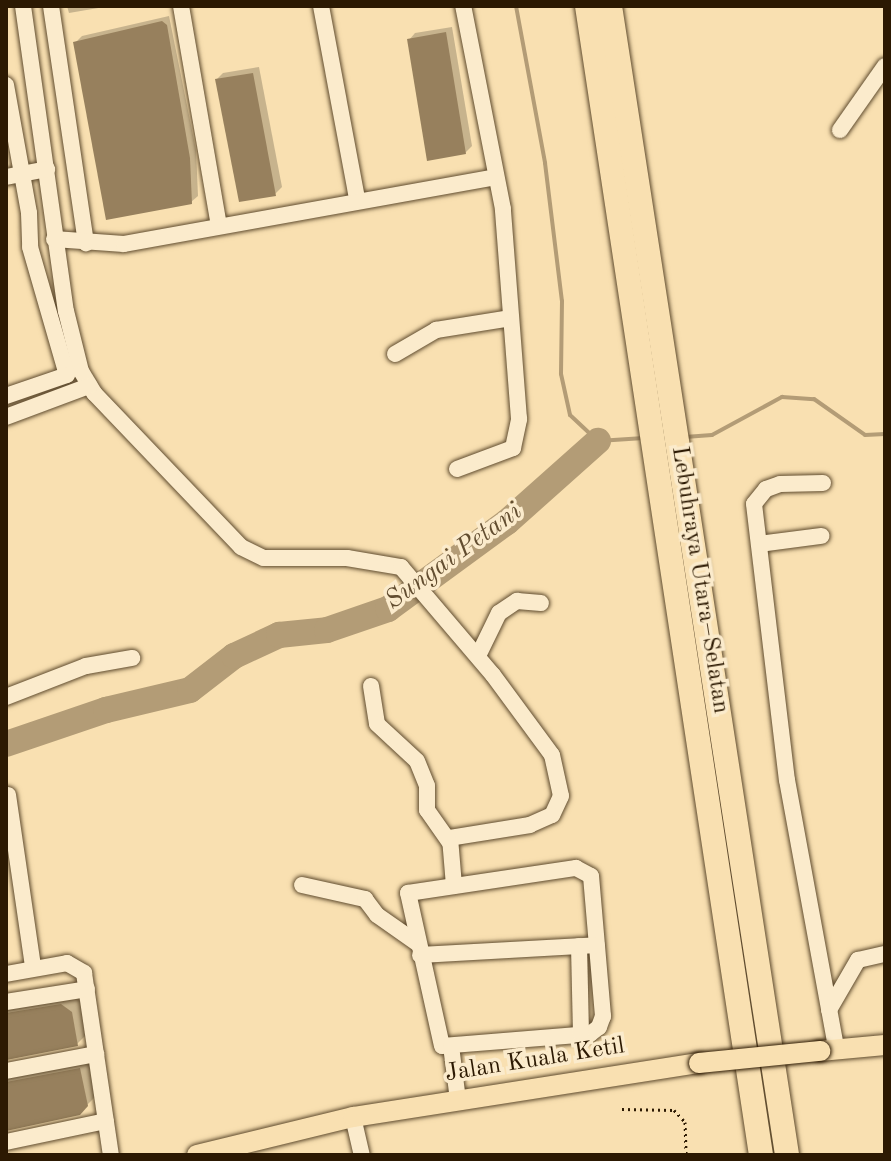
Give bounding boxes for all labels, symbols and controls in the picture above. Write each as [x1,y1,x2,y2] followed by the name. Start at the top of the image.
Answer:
[664,444,734,716] street label: Lebuhraya Utara–Selatan
[379,497,529,617] water label: Sungai Petani
[443,1033,627,1089] street label: Jalan Kuala Ketil

